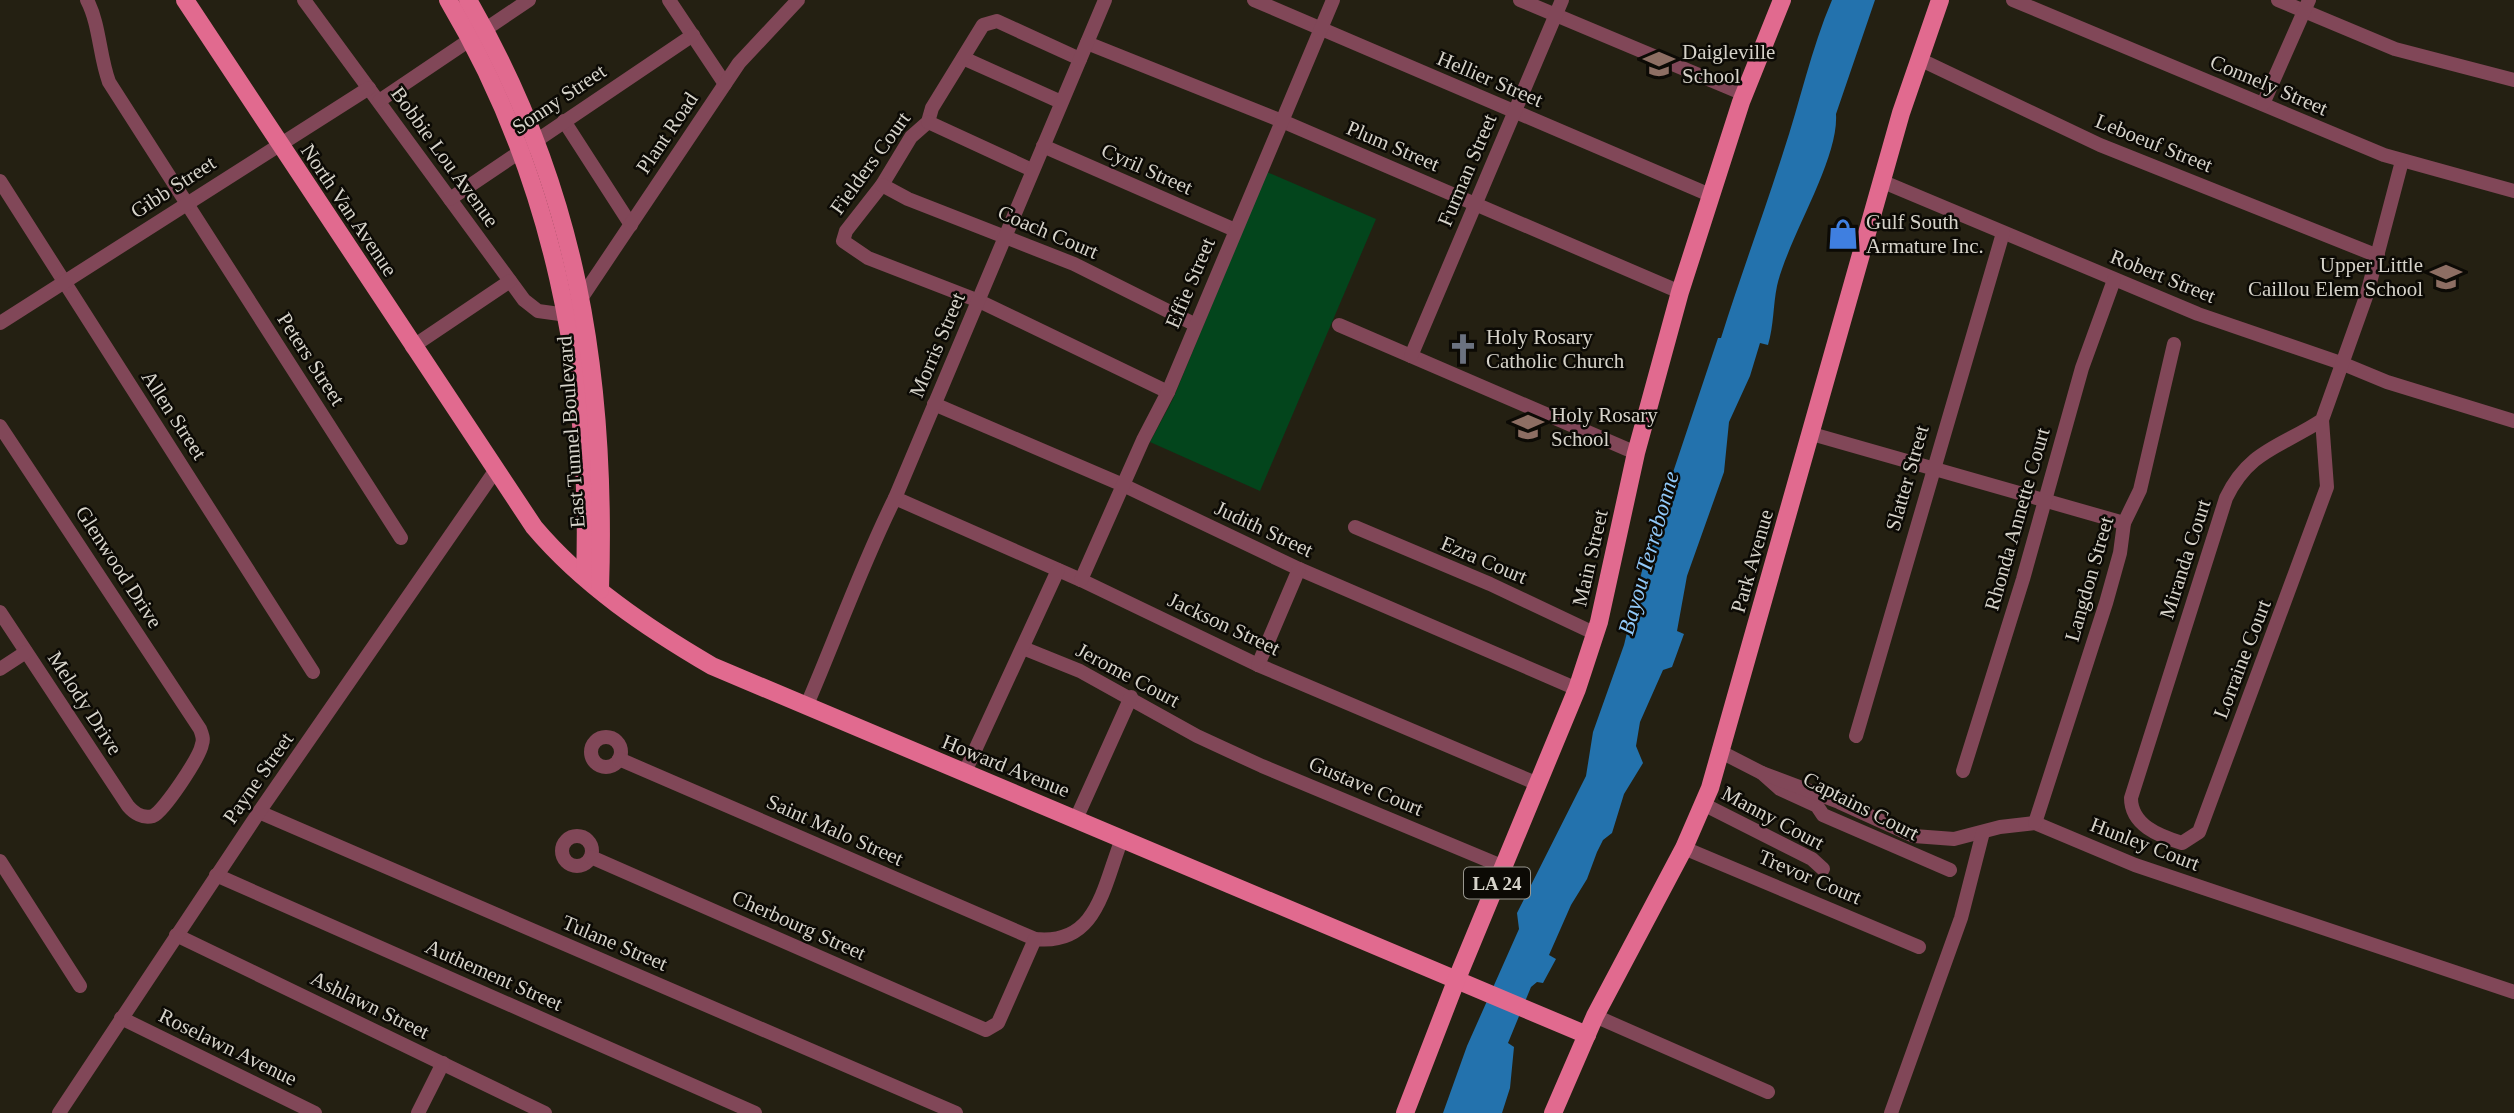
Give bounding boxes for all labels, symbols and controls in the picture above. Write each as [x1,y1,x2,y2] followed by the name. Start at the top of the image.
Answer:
[1682,40,1775,88] place label: Daigleville School
[1434,46,1547,112] street label: Hellier Street
[1642,47,1676,81] school or university icon: Daigleville School
[2207,49,2332,121] street label: Connely Street
[508,59,611,139] street label: Sonny Street
[386,82,504,232] street label: Bobbie Lou Avenue
[631,87,703,178] street label: Plant Road
[825,107,915,219] street label: Fielders Court
[2092,109,2216,177] street label: Leboeuf Street
[1433,110,1501,230] street label: Furman Street
[1343,116,1443,176] street label: Plum Street
[1098,138,1197,200] street label: Cyril Street
[296,139,402,281] street label: North Van Avenue
[126,151,220,223] street label: Gibb Street
[994,200,1102,264] street label: Coach Court
[1866,210,1984,258] place label: Gulf South Armature Inc.
[1826,217,1860,251] shop icon: Gulf South Armature Inc.
[1160,234,1220,332] street label: Effie Street
[2107,244,2219,308] street label: Robert Street
[2248,253,2423,301] place label: Upper Little Caillou Elem School
[2429,260,2463,294] school or university icon: Upper Little Caillou Elem School
[904,289,970,401] street label: Morris Street
[272,308,350,410] street label: Peters Street
[1486,325,1625,373] place label: Holy Rosary Catholic Church
[1446,332,1480,366] church icon: Holy Rosary Catholic Church
[552,335,590,529] street label: East Tunnel Boulevard
[136,366,212,464] street label: Allen Street
[1551,403,1658,451] place label: Holy Rosary School
[1511,410,1545,444] school or university icon: Holy Rosary School
[1880,422,1934,534] street label: Slatter Street
[1979,425,2055,613] street label: Rhonda Annette Court
[1613,469,1684,638] water label: Bayou Terrebonne
[1211,496,1317,562] street label: Judith Street
[2154,496,2216,622] street label: Miranda Court
[71,502,167,632] street label: Glenwood Drive
[1567,507,1613,609] street label: Main Street
[1726,507,1778,615] street label: Park Avenue
[2060,514,2118,644] street label: Langdon Street
[1437,531,1531,589] street label: Ezra Court
[1164,588,1284,660] street label: Jackson Street
[2208,596,2276,722] street label: Lorraine Court
[1072,638,1184,712] street label: Jerome Court
[43,647,127,759] street label: Melody Drive
[218,728,298,828] street label: Payne Street
[939,729,1073,803] street label: Howard Avenue
[1305,751,1427,821] street label: Gustave Court
[1799,767,1923,845] street label: Captains Court
[1718,781,1828,855] street label: Manny Court
[763,789,907,871] street label: Saint Malo Street
[2087,812,2203,876] street label: Hunley Court
[1755,845,1865,909] street label: Trevor Court
[1464,868,1530,898] road number: LA 24
[728,885,870,965] street label: Cherbourg Street
[559,910,671,976] street label: Tulane Street
[422,934,566,1016] street label: Authement Street
[307,966,433,1044] street label: Ashlawn Street
[155,1003,301,1091] street label: Roselawn Avenue

